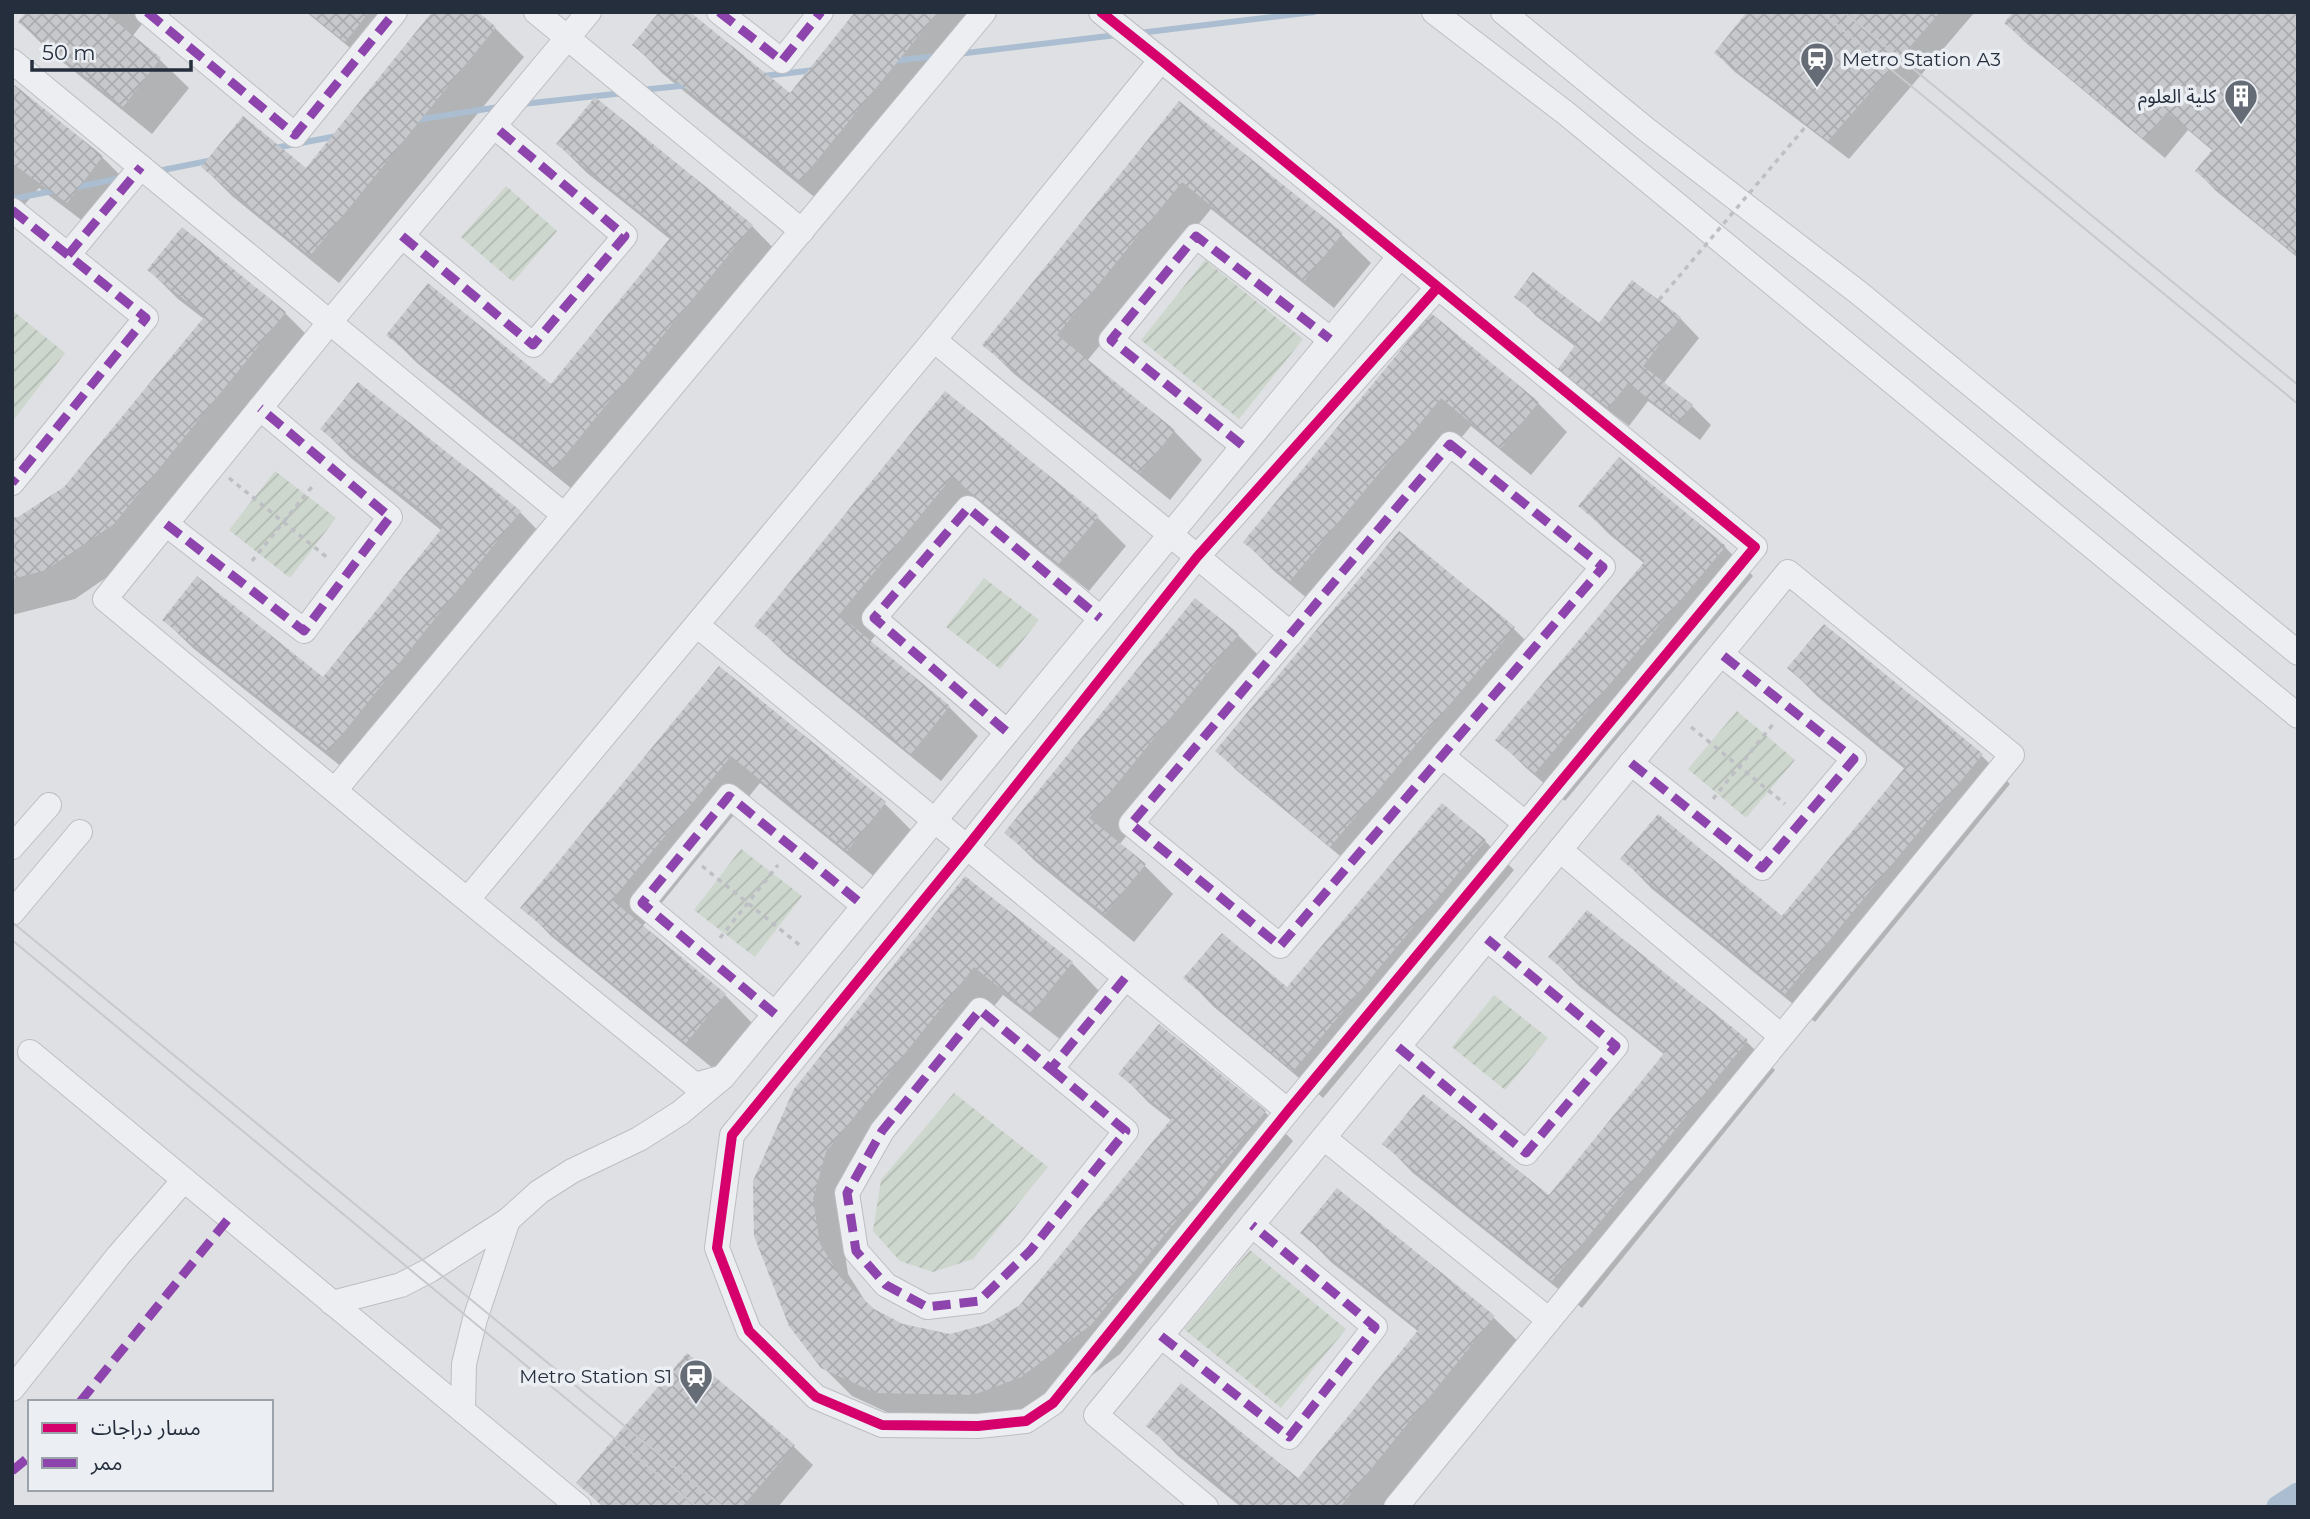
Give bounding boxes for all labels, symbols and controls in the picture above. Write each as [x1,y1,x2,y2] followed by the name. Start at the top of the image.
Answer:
[32,28,191,72] scale bar
[42,40,96,65] text: 50 m
[1798,40,1836,89] station icon: Metro Station A3
[1842,48,2001,71] place label: Metro Station A3
[2222,77,2260,126] building icon: كلية العلوم
[2138,85,2217,111] place label: كلية العلوم
[677,1357,715,1406] station icon: Metro Station S1
[519,1365,672,1388] place label: Metro Station S1
[28,1400,273,1491] legend
[91,1415,201,1440] text: مسار دراجات
[90,1450,122,1475] text: ممر

